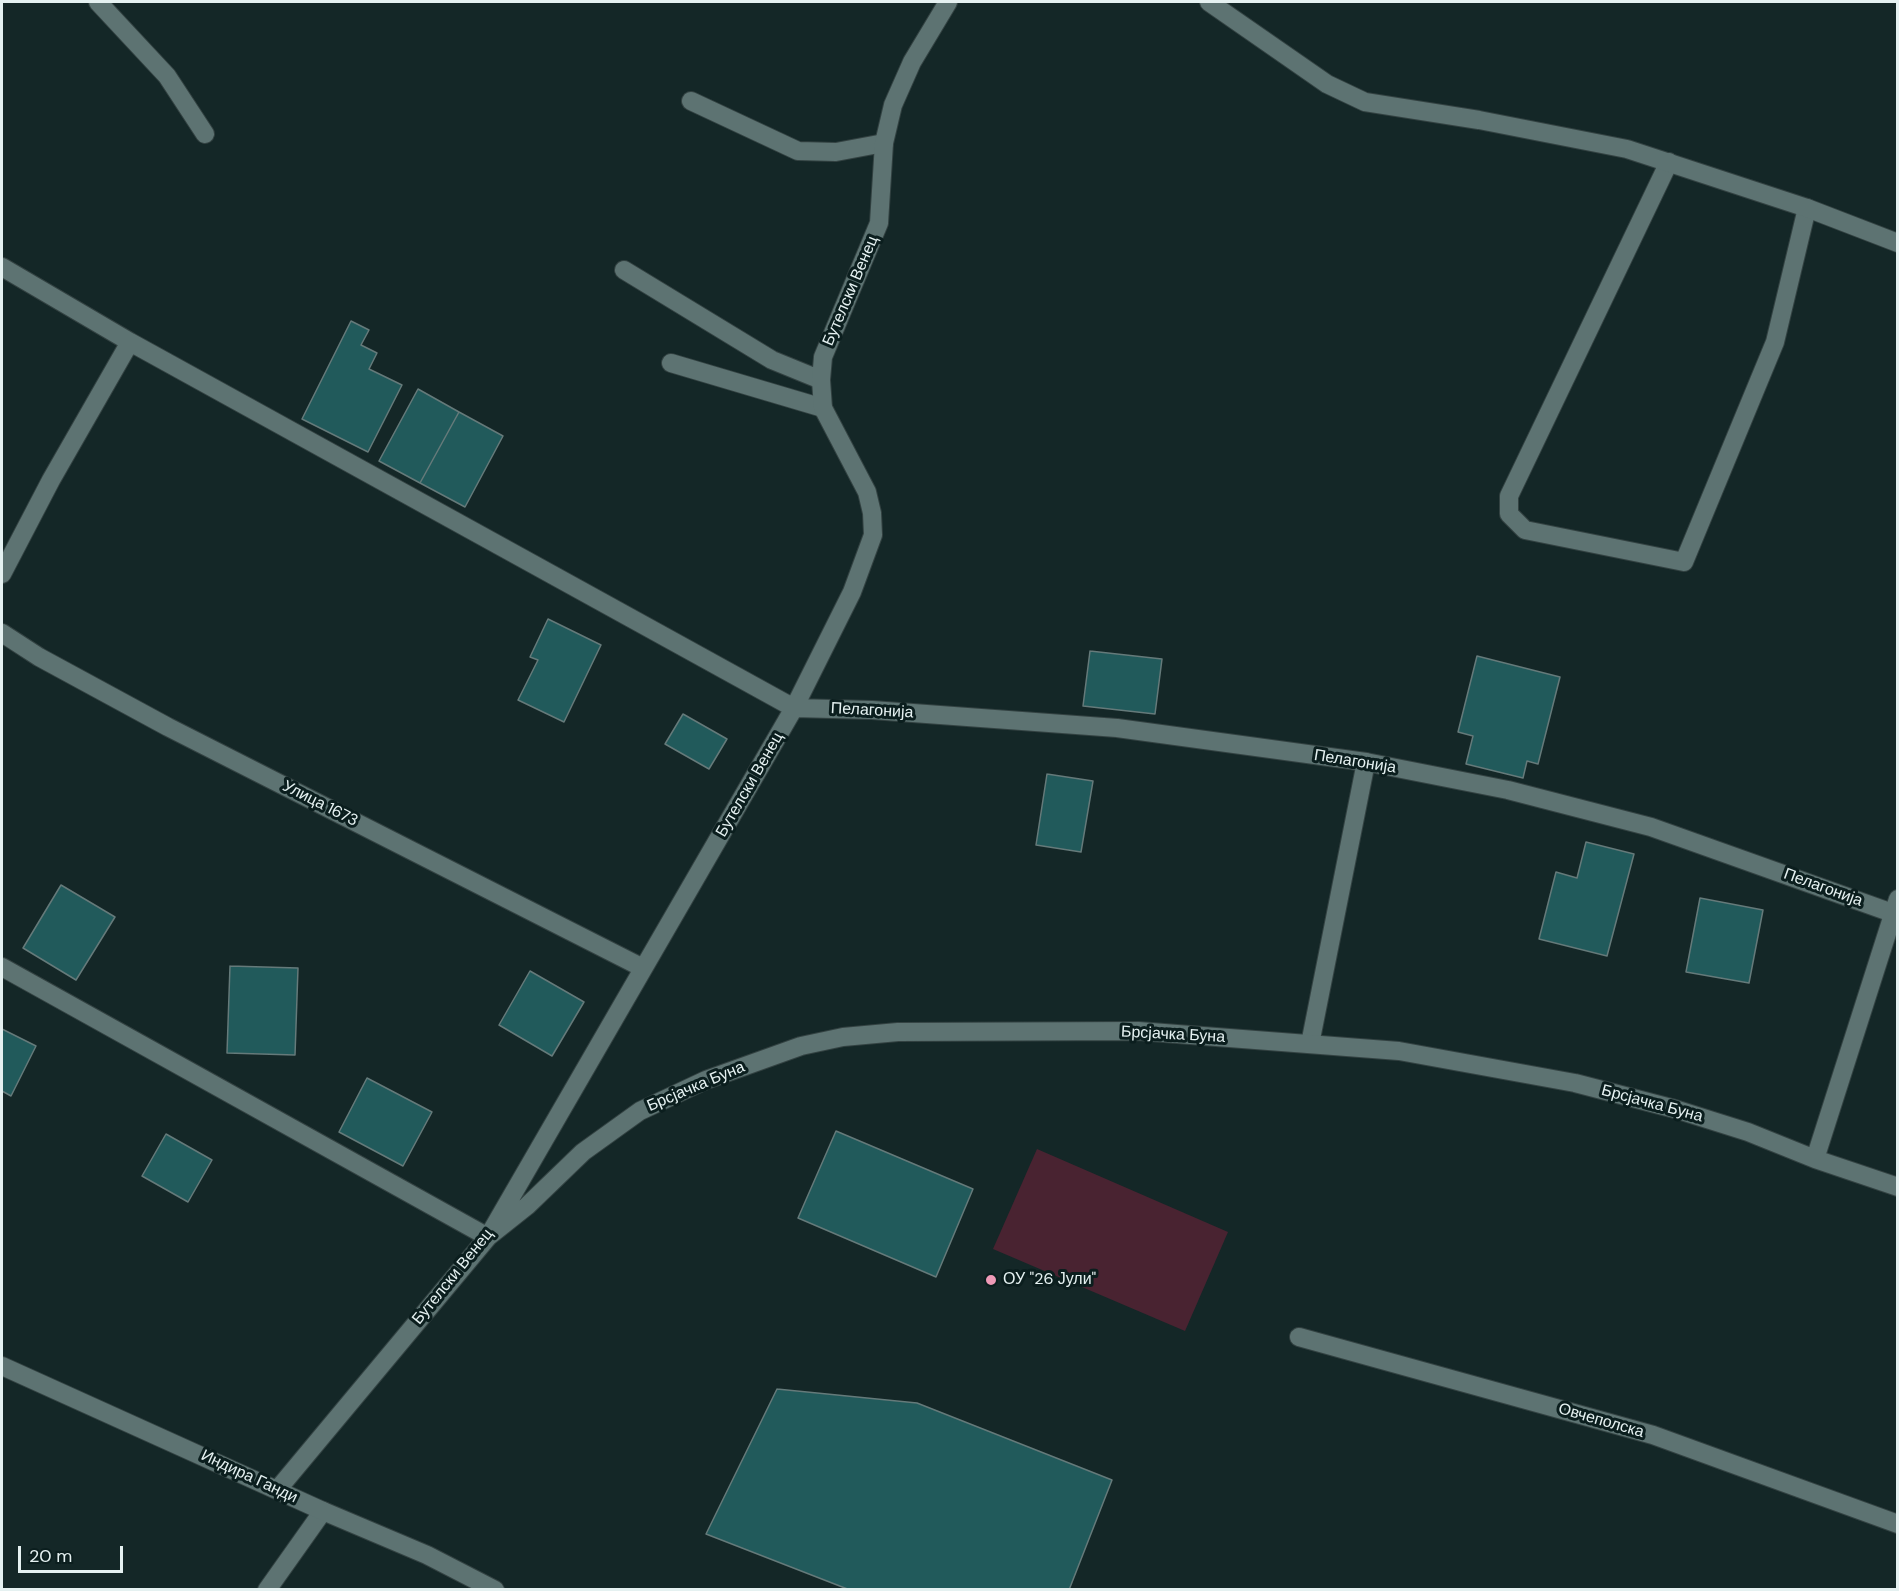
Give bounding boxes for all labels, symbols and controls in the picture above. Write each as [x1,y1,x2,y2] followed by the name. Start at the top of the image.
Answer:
[819,233,883,349] street label: Бутелски Венец
[830,699,914,723] street label: Пелагонија
[712,729,788,841] street label: Бутелски Венец
[1313,746,1397,778] street label: Пелагонија
[279,777,361,831] street label: Улица 1673
[1781,865,1865,911] street label: Пелагонија
[1120,1023,1226,1047] street label: Брсјачка Буна
[644,1058,748,1116] street label: Брсјачка Буна
[1599,1081,1705,1127] street label: Брсјачка Буна
[409,1225,497,1329] street label: Бутелски Венец
[1003,1270,1096,1290] place label: ОУ "26 Јули"
[984,1273,998,1287] marker: ОУ "26 Јули"
[1556,1400,1646,1442] street label: Овчеполска
[198,1446,300,1508] street label: Индира Ганди
[21,1534,126,1572] scale bar
[29,1544,72,1568] text: 20 m

